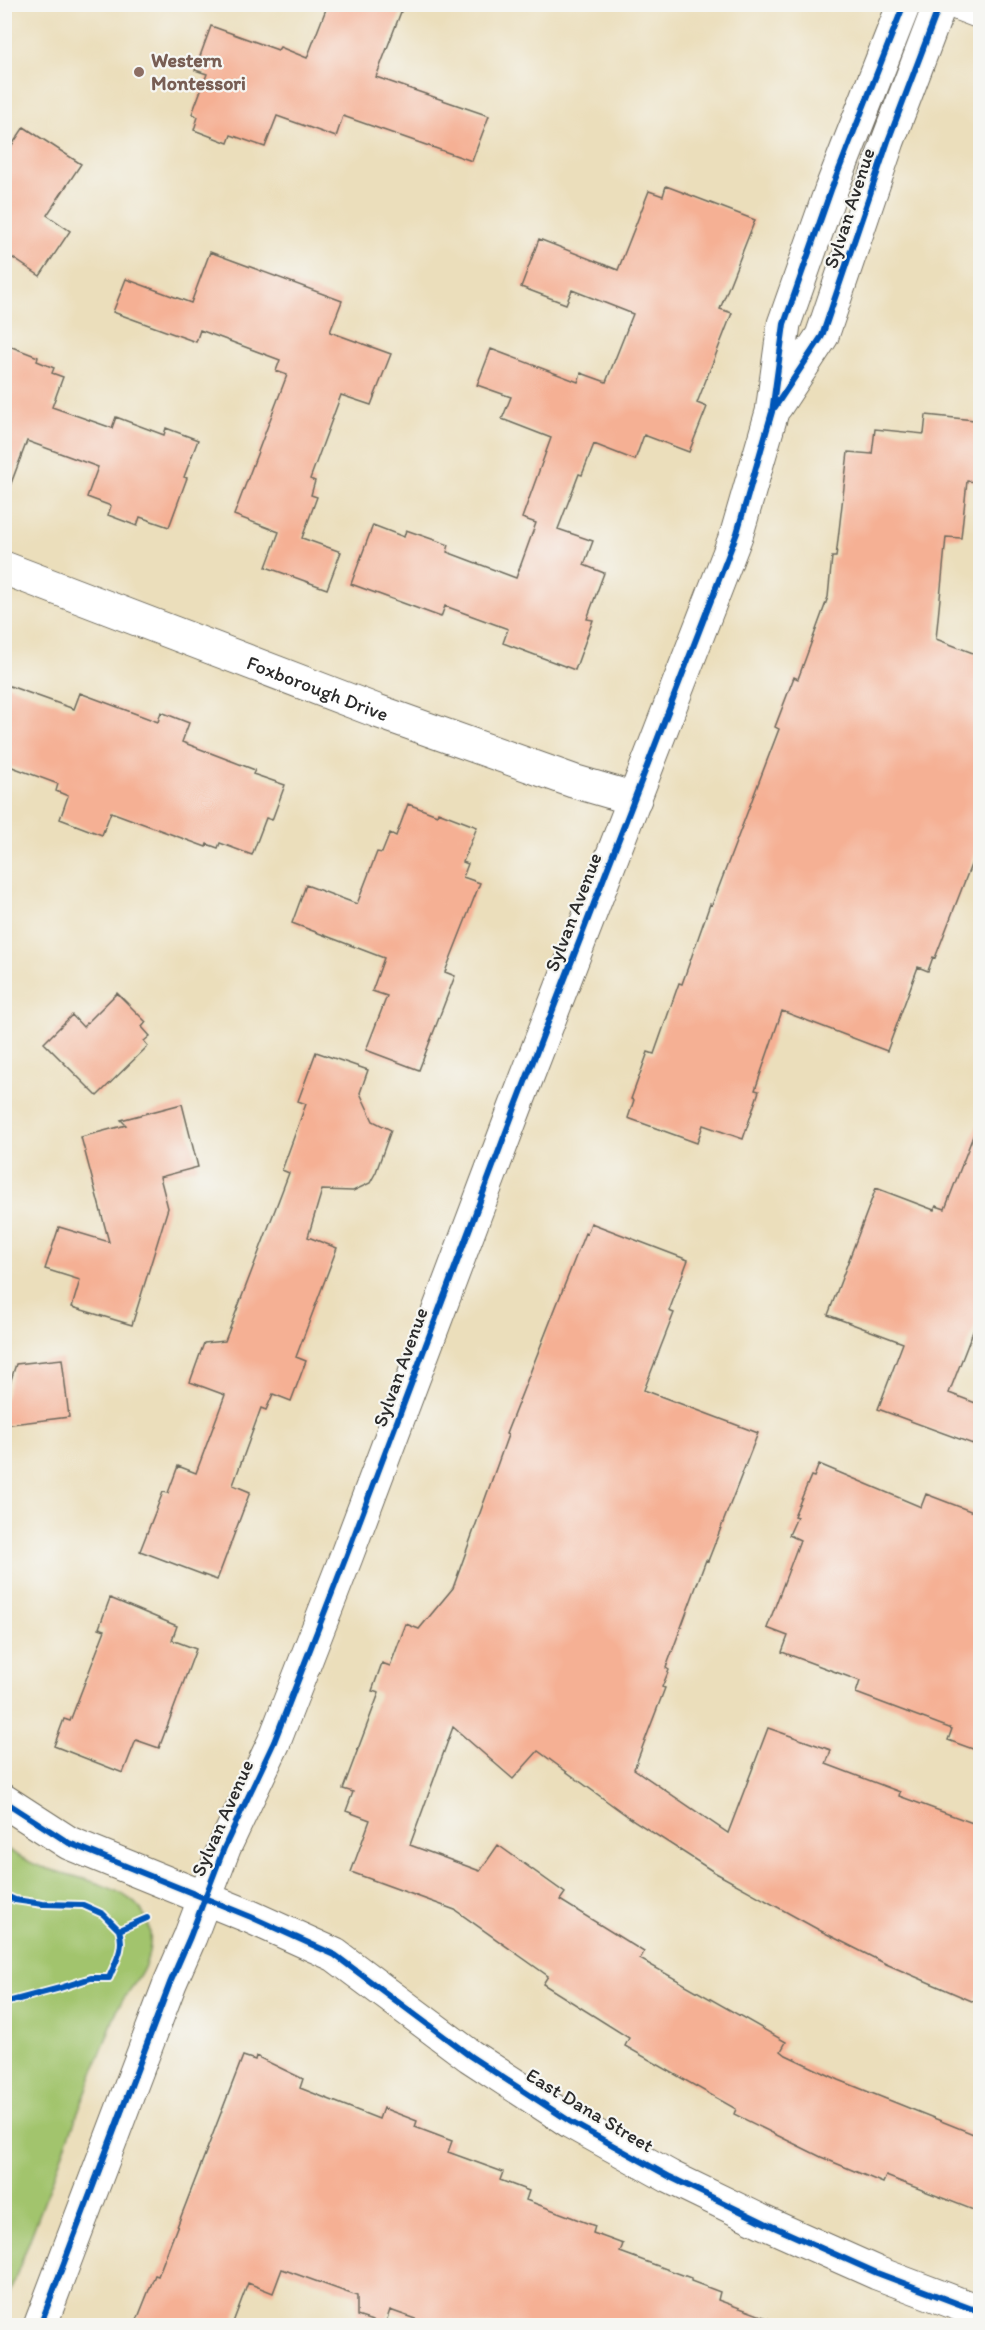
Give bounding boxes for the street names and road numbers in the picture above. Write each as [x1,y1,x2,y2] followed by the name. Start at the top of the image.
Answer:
[818,145,880,271] street label: Sylvan Avenue
[244,650,392,726] street label: Foxborough Drive
[539,849,607,975] street label: Sylvan Avenue
[367,1304,433,1430] street label: Sylvan Avenue
[186,1756,258,1880] street label: Sylvan Avenue
[522,2063,658,2157] street label: East Dana Street

